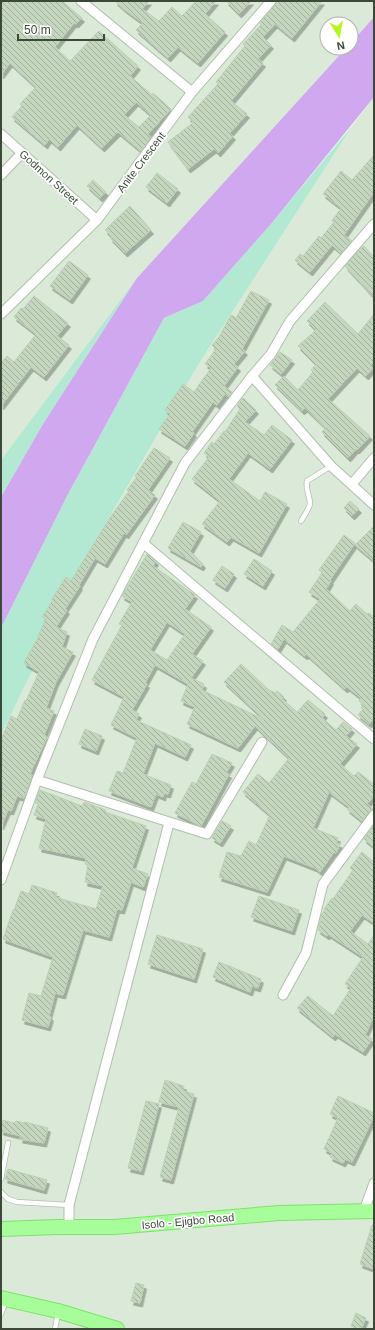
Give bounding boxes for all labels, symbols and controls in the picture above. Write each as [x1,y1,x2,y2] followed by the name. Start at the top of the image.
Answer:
[18,16,104,42] scale bar
[319,16,359,56] north arrow
[24,23,51,37] text: 50 m
[336,39,346,52] text: N
[114,130,168,194] street label: Anite Crescent
[17,148,81,206] street label: Godmon Street
[141,1211,235,1231] street label: Isolo - Ejigbo Road

